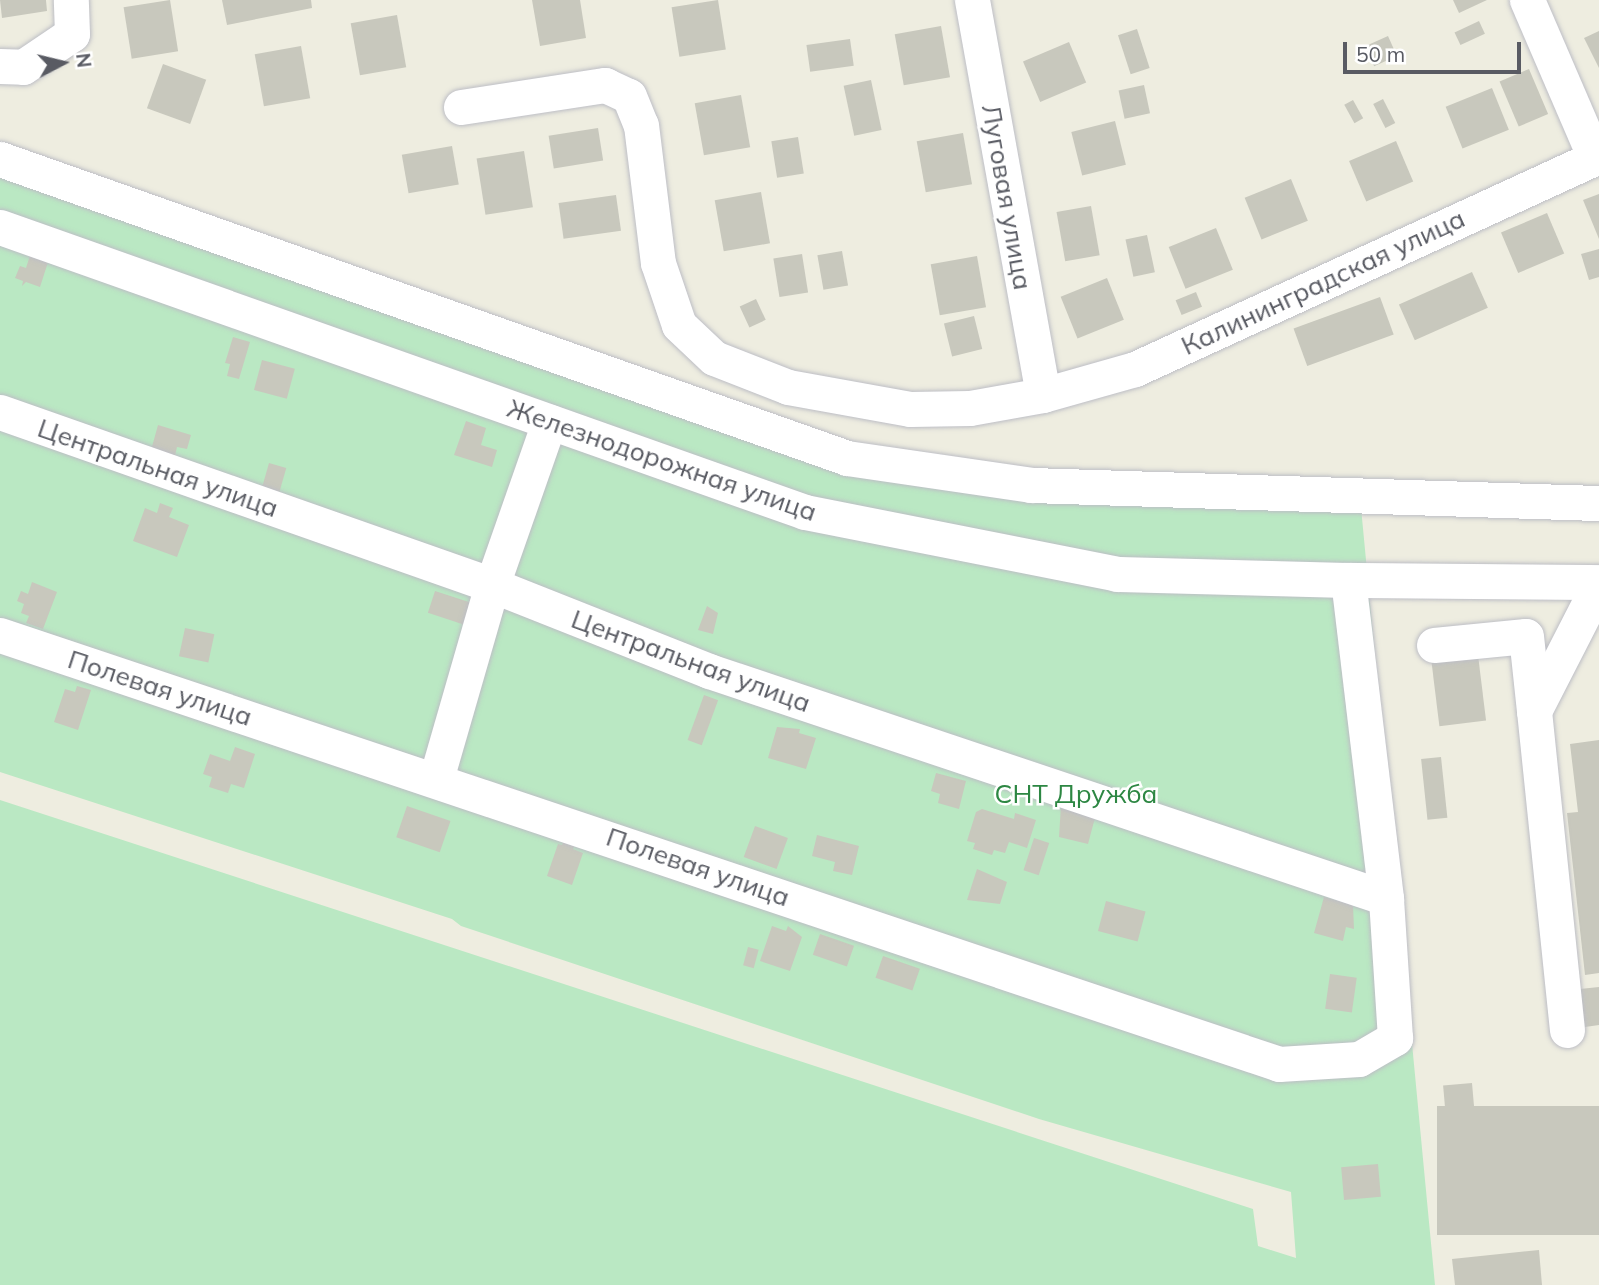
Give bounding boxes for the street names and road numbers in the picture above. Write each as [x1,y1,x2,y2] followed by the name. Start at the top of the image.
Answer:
[975,102,1039,292] street label: Луговая улица
[1176,203,1470,361] street label: Калининградская улица
[503,392,821,528] street label: Железнодорожная улица
[34,412,282,524] street label: Центральная улица
[567,603,815,719] street label: Центральная улица
[64,644,256,732] street label: Полевая улица
[602,821,794,913] street label: Полевая улица

